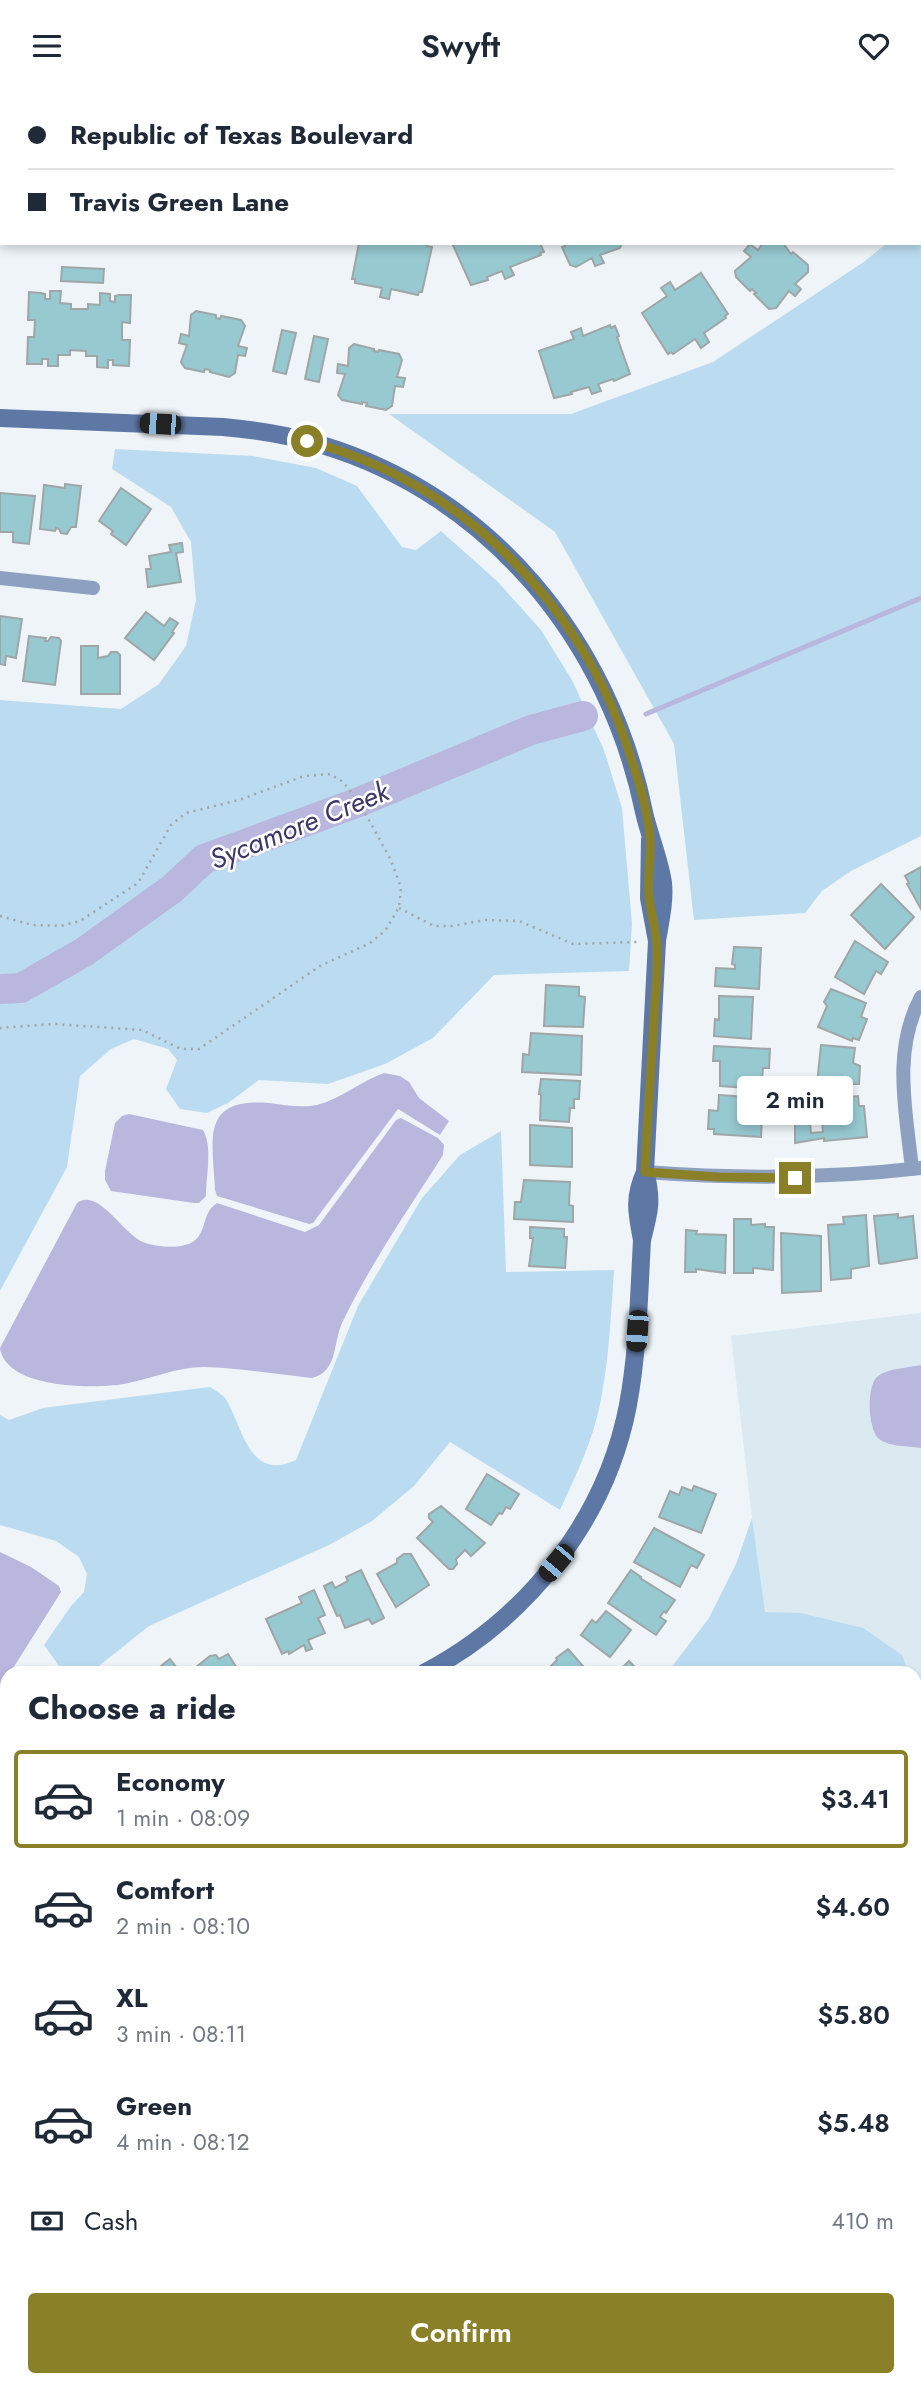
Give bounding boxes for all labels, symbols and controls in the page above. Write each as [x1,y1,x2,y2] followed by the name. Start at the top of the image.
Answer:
[421,23,500,69] text: Swyft
[28,27,66,65] icon: menu
[855,27,893,65] icon: heart
[70,116,413,154] text: Republic of Texas Boulevard
[70,183,289,221] text: Travis Green Lane
[139,412,182,436] car
[291,425,323,457] route start
[204,771,396,880] water label: Sycamore Creek
[737,1077,853,1125] callout: 2 min
[765,1083,825,1117] text: 2 min
[779,1162,811,1194] route end
[626,1309,649,1353] car
[535,1540,578,1586] car
[28,1685,236,1731] text: Choose a ride
[116,1763,225,1801] text: Economy
[32,1768,95,1831] icon: car
[821,1780,890,1818] text: $3.41
[116,1801,250,1835] text: 1 min · 08:09
[116,1871,214,1909] text: Comfort
[32,1876,95,1939] icon: car
[815,1888,890,1926] text: $4.60
[116,1909,250,1943] text: 2 min · 08:10
[116,1979,148,2017] text: XL
[32,1984,95,2047] icon: car
[817,1996,890,2034] text: $5.80
[116,2017,246,2051] text: 3 min · 08:11
[116,2087,192,2125] text: Green
[32,2092,95,2155] icon: car
[817,2104,890,2142] text: $5.48
[116,2125,250,2159] text: 4 min · 08:12
[28,2202,66,2240] icon: cash
[84,2202,138,2240] text: Cash
[832,2204,894,2238] text: 410 m
[28,2293,894,2373] button: Confirm

